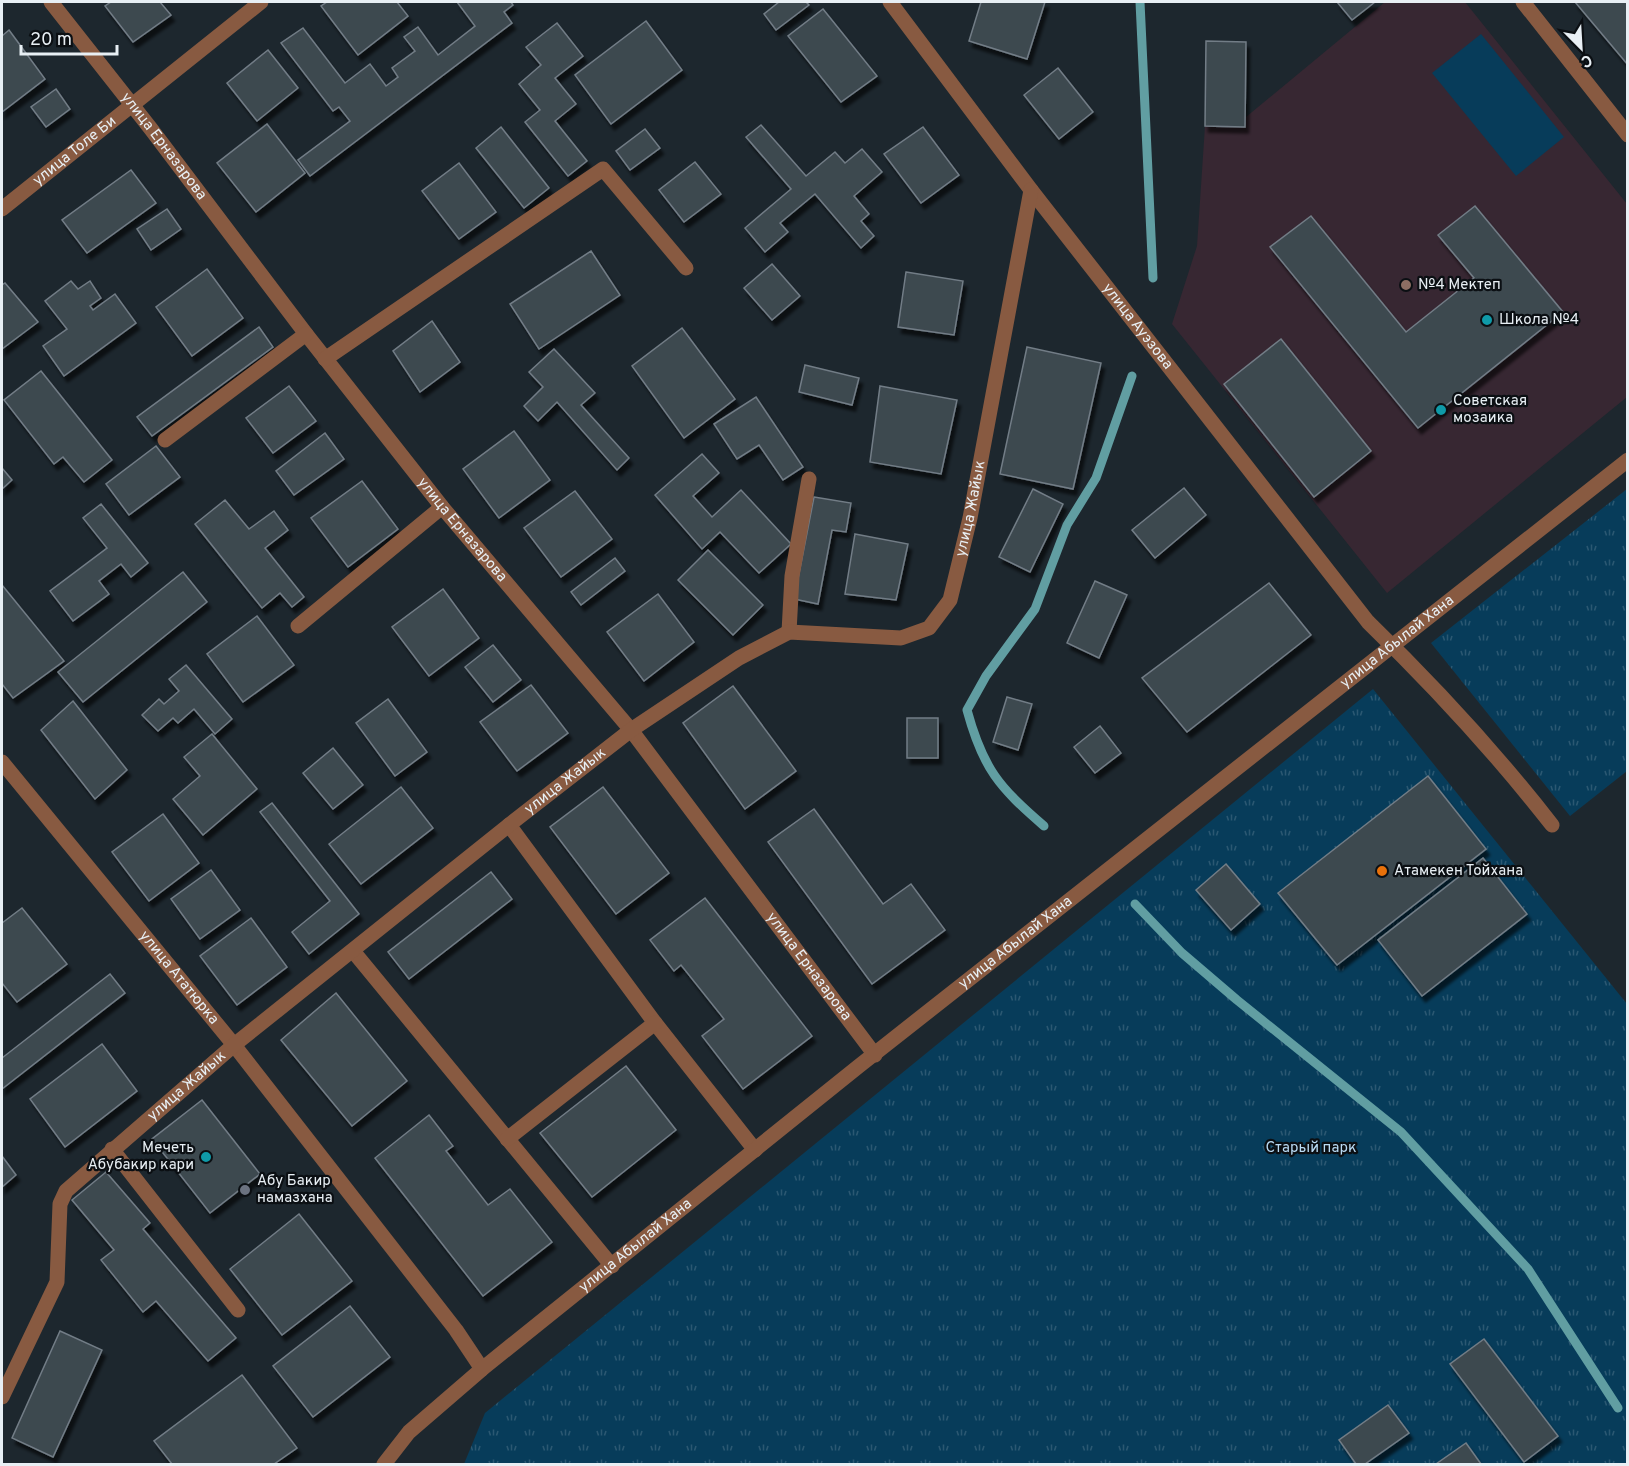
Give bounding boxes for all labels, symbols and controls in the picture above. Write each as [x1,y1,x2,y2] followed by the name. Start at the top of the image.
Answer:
[21,18,117,56] scale bar
[1551,18,1611,78] north arrow
[30,29,72,52] text: 20 m
[1578,49,1595,71] text: С
[116,89,211,204] street label: улица Ерназарова
[29,112,120,190] street label: улица Толе Би
[1418,276,1501,295] place label: №4 Мектеп
[1399,278,1413,292] marker: №4 Мектеп
[1098,280,1177,373] street label: улица Ауэзова
[1499,311,1579,330] place label: Школа №4
[1480,313,1494,327] marker: Школа №4
[1453,392,1527,428] place label: Советская мозаика
[1434,403,1448,417] marker: Советская мозаика
[951,459,990,559] street label: улица Жайык
[413,474,511,586] street label: улица Ерназарова
[1336,591,1458,693] street label: улица Абылай Хана
[521,743,610,819] street label: улица Жайык
[1394,862,1523,881] place label: Атамекен Тойхана
[1375,864,1389,878] marker: Атамекен Тойхана
[955,892,1076,993] street label: улица Абылай Хана
[762,909,856,1025] street label: улица Ерназарова
[135,927,223,1029] street label: улица Ататюрка
[144,1047,230,1125] street label: улица Жайык
[88,1139,194,1175] place label: Мечеть Абубакир кари
[1265,1139,1357,1158] park label: Старый парк
[199,1150,213,1164] marker: Мечеть Абубакир кари
[257,1172,333,1208] place label: Абу Бакир намазхана
[238,1183,252,1197] marker: Абу Бакир намазхана
[575,1194,696,1297] street label: улица Абылай Хана

